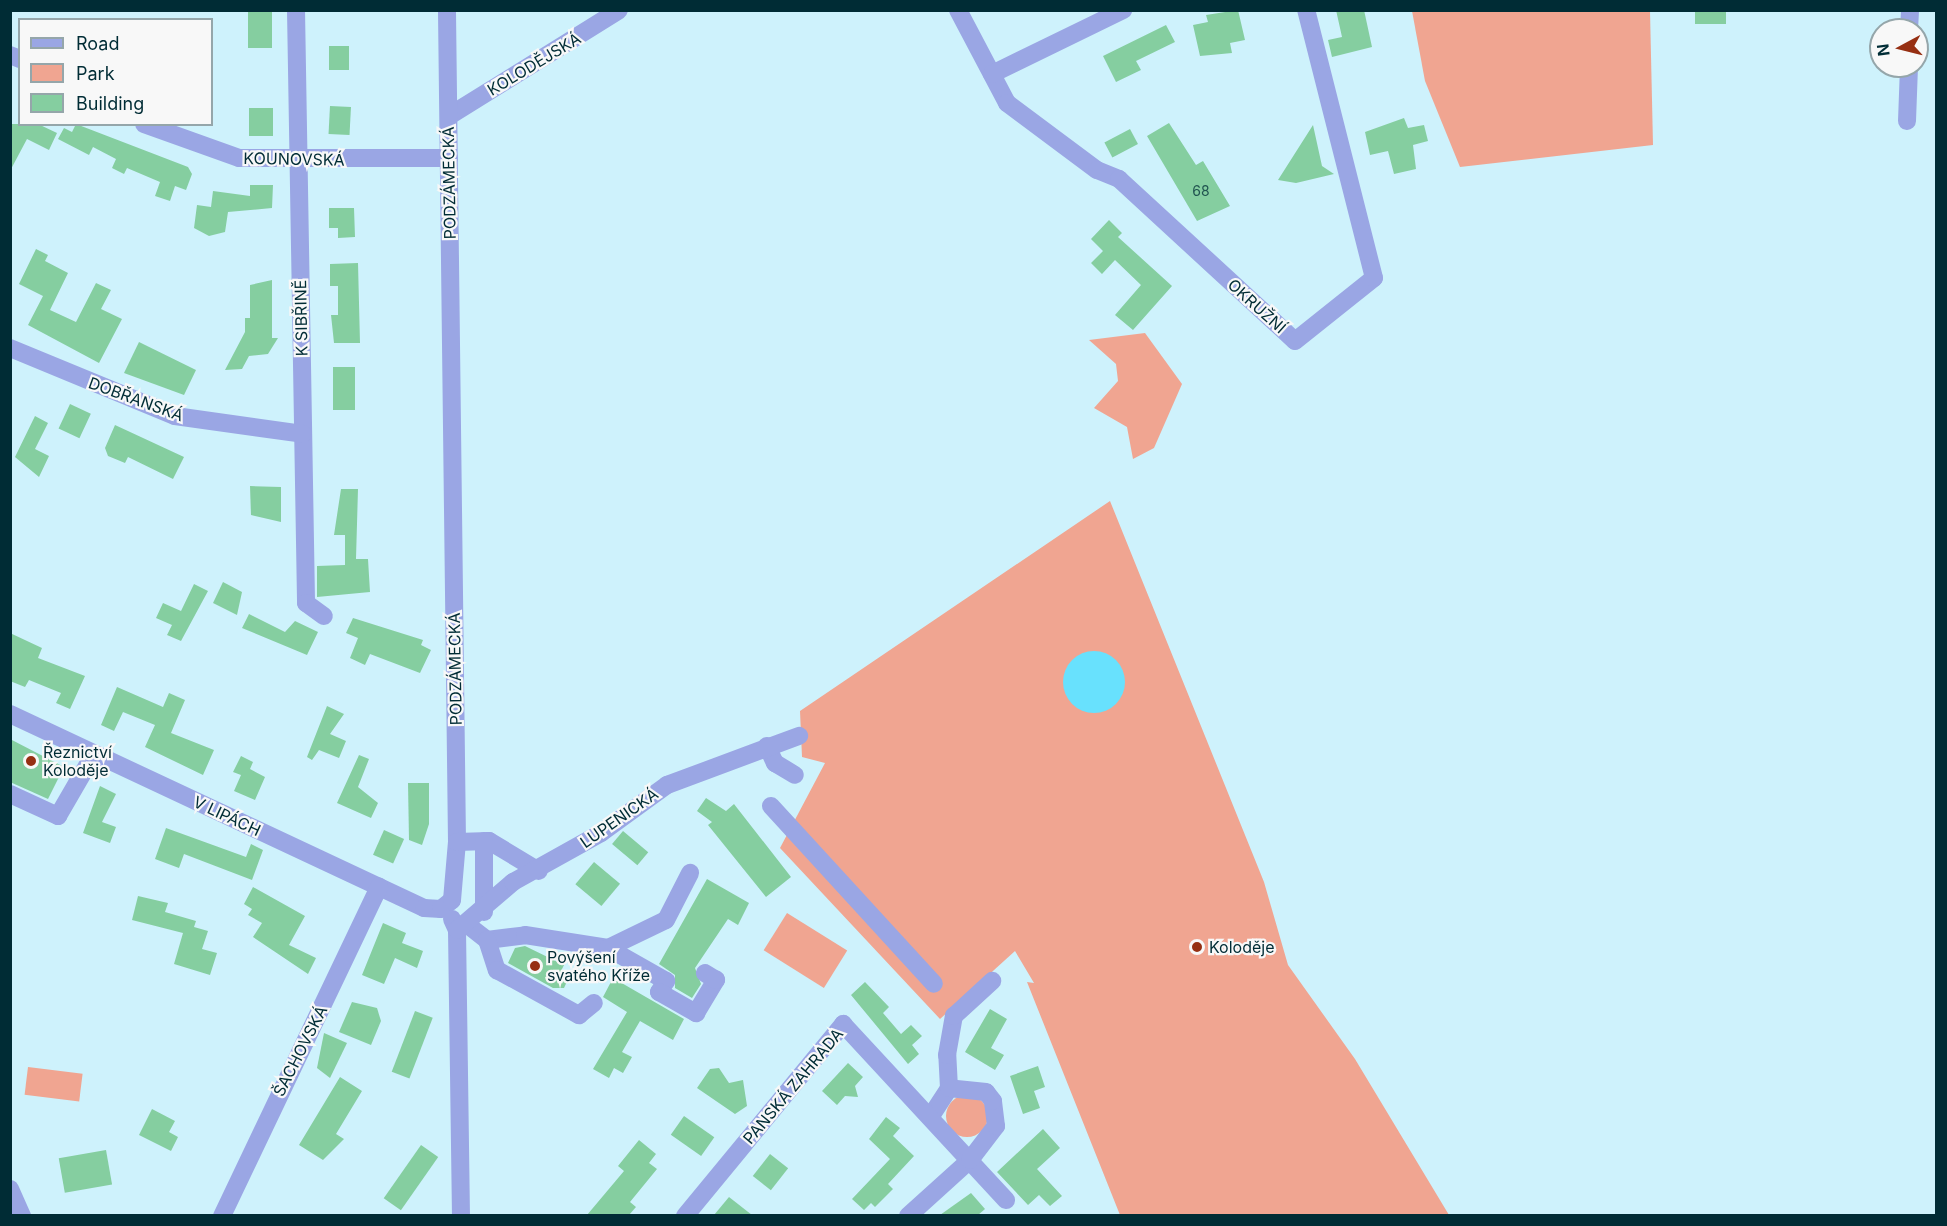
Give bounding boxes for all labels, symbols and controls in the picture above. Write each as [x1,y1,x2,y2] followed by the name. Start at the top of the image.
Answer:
[18,18,213,126] legend
[1869,18,1929,78] north arrow
[484,29,584,99] street label: KOLODĚJSKÁ
[76,33,119,54] text: Road
[1872,43,1894,57] text: N
[76,63,115,84] text: Park
[76,93,144,114] text: Building
[438,127,460,239] street label: PODZÁMECKÁ
[243,149,345,169] street label: KOUNOVSKÁ
[1192,183,1210,199] house number: 68
[1224,275,1290,337] street label: OKRUŽNÍ
[291,280,311,356] street label: K SIBŘINĚ
[86,373,186,425] street label: DOBŘANSKÁ
[444,613,466,725] street label: PODZÁMECKÁ
[43,742,112,780] place label: Řeznictví Koloděje
[24,754,38,768] marker: Řeznictví Koloděje
[576,784,662,852] street label: LUPENICKÁ
[190,792,264,840] street label: V LIPÁCH
[1209,937,1275,957] place label: Koloděje
[1190,940,1204,954] marker: Koloděje
[547,947,650,985] place label: Povýšení svatého Kříže
[528,959,542,973] marker: Povýšení svatého Kříže
[269,1002,331,1100] street label: ŠACHOVSKÁ
[739,1024,847,1148] street label: PANSKÁ ZAHRADA

